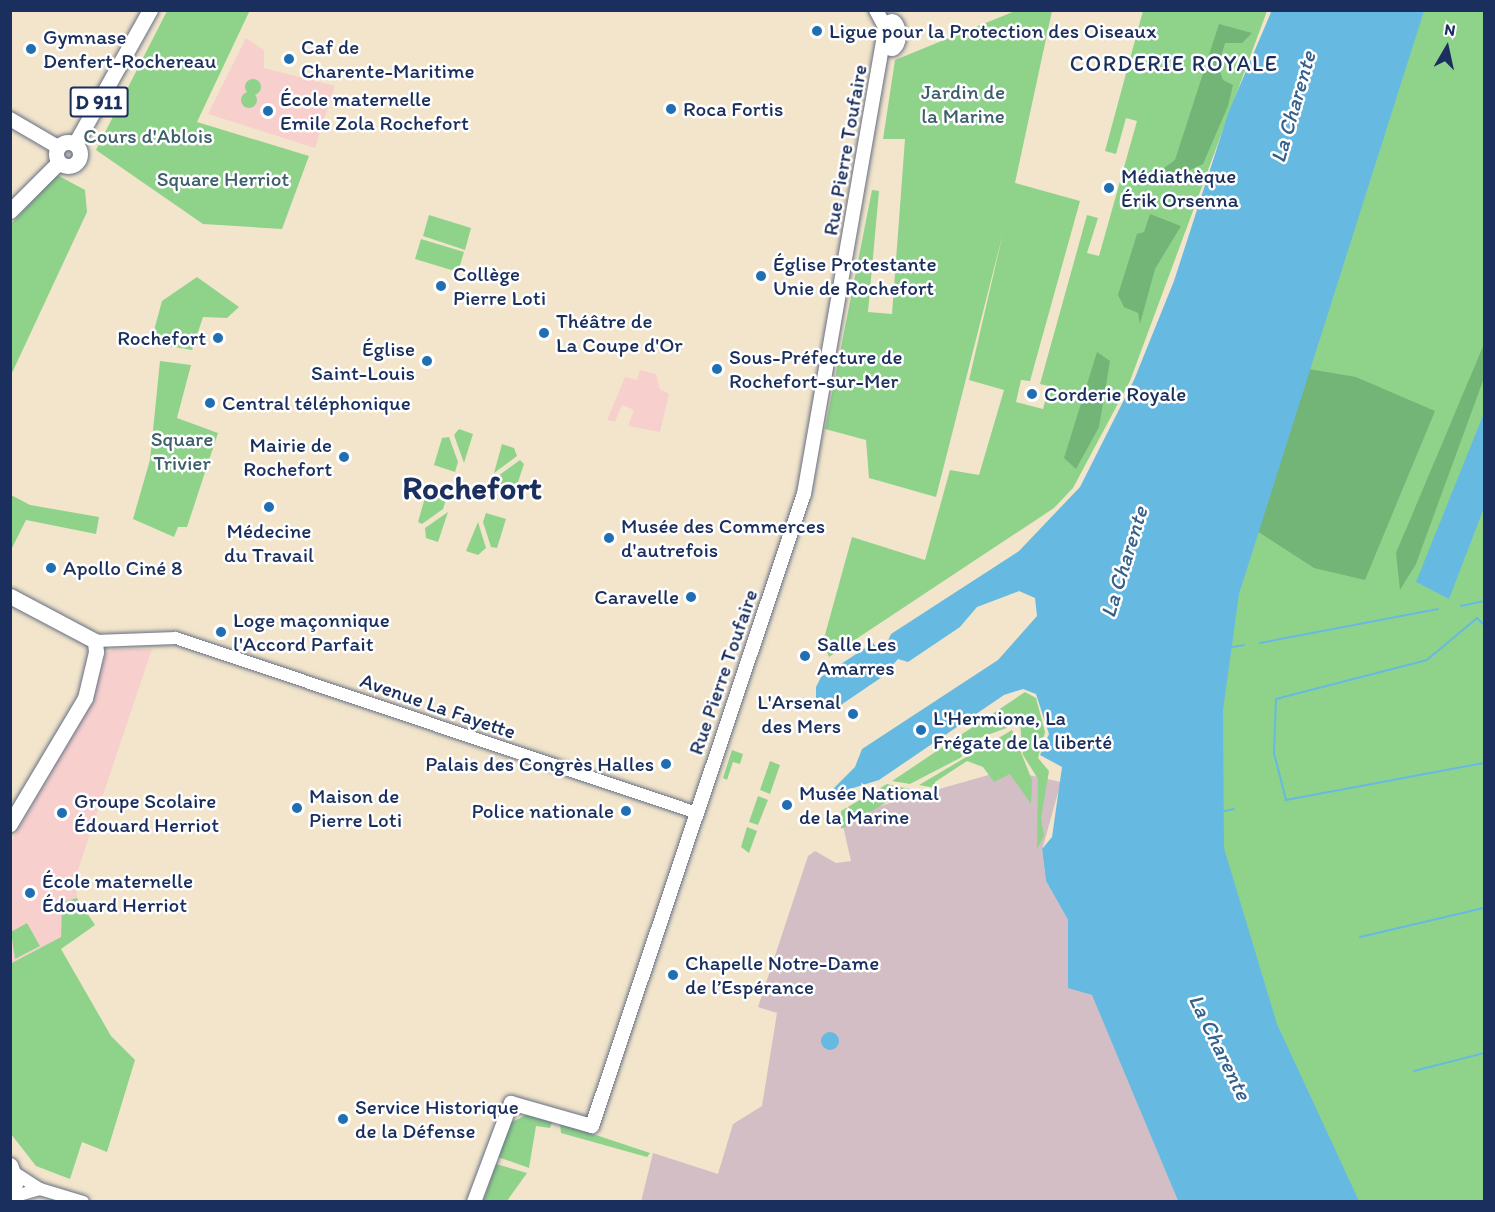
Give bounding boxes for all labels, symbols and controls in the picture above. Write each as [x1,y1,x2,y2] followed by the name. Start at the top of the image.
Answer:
[829,18,1156,44] place label: Ligue pour la Protection des Oiseaux
[1417,18,1477,78] north arrow
[1443,19,1457,40] text: N
[43,24,216,74] place label: Gymnase Denfert-Rochereau
[810,24,824,38] marker: Ligue pour la Protection des Oiseaux
[301,34,475,84] place label: Caf de Charente-Maritime
[24,42,38,56] marker: Gymnase Denfert-Rochereau
[1264,48,1322,166] water label: La Charente
[1069,51,1279,77] district label: CORDERIE ROYALE
[282,52,296,66] marker: Caf de Charente-Maritime
[818,63,872,237] street label: Rue Pierre Toufaire
[921,79,1005,129] park label: Jardin de la Marine
[69,85,129,119] road number: D 911
[280,86,468,136] place label: École maternelle Emile Zola Rochefort
[683,96,783,122] place label: Roca Fortis
[664,102,678,116] marker: Roca Fortis
[261,104,275,118] marker: École maternelle Emile Zola Rochefort
[83,123,213,149] park label: Cours d'Ablois
[1121,163,1239,213] place label: Médiathèque Érik Orsenna
[157,166,289,192] park label: Square Herriot
[1102,181,1116,195] marker: Médiathèque Érik Orsenna
[773,251,937,301] place label: Église Protestante Unie de Rochefort
[453,261,546,311] place label: Collège Pierre Loti
[754,269,768,283] marker: Église Protestante Unie de Rochefort
[434,279,448,293] marker: Collège Pierre Loti
[556,308,683,358] place label: Théâtre de La Coupe d'Or
[117,325,206,351] place label: Rochefort
[537,326,551,340] marker: Théâtre de La Coupe d'Or
[211,331,225,345] marker: Rochefort
[311,336,415,386] place label: Église Saint-Louis
[729,344,903,394] place label: Sous-Préfecture de Rochefort-sur-Mer
[420,354,434,368] marker: Église Saint-Louis
[710,362,724,376] marker: Sous-Préfecture de Rochefort-sur-Mer
[1044,381,1186,407] place label: Corderie Royale
[1025,387,1039,401] marker: Corderie Royale
[222,390,411,416] place label: Central téléphonique
[203,396,217,410] marker: Central téléphonique
[151,426,213,476] park label: Square Trivier
[243,432,332,482] place label: Mairie de Rochefort
[337,450,351,464] marker: Mairie de Rochefort
[402,468,542,508] district label: Rochefort
[260,498,278,516] marker: Médecine du Travail
[1095,503,1153,621] water label: La Charente
[621,513,825,563] place label: Musée des Commerces d'autrefois
[225,518,313,568] place label: Médecine du Travail
[602,531,616,545] marker: Musée des Commerces d'autrefois
[63,555,183,581] place label: Apollo Ciné 8
[44,561,58,575] marker: Apollo Ciné 8
[594,584,679,610] place label: Caravelle
[683,587,763,757] street label: Rue Pierre Toufaire
[684,590,698,604] marker: Caravelle
[233,607,390,657] place label: Loge maçonnique l'Accord Parfait
[214,625,228,639] marker: Loge maçonnique l'Accord Parfait
[817,631,896,681] place label: Salle Les Amarres
[798,649,812,663] marker: Salle Les Amarres
[357,668,519,744] street label: Avenue La Fayette
[757,689,841,739] place label: L'Arsenal des Mers
[933,705,1112,755] place label: L'Hermione, La Frégate de la liberté
[846,707,860,721] marker: L'Arsenal des Mers
[914,723,928,737] marker: L'Hermione, La Frégate de la liberté
[424,751,654,777] place label: Palais des Congrès Halles
[659,757,673,771] marker: Palais des Congrès Halles
[799,780,938,830] place label: Musée National de la Marine
[309,783,402,833] place label: Maison de Pierre Loti
[74,788,219,838] place label: Groupe Scolaire Édouard Herriot
[471,798,614,824] place label: Police nationale
[780,798,794,812] marker: Musée National de la Marine
[290,801,304,815] marker: Maison de Pierre Loti
[619,804,633,818] marker: Police nationale
[55,806,69,820] marker: Groupe Scolaire Édouard Herriot
[42,868,193,918] place label: École maternelle Édouard Herriot
[23,886,37,900] marker: École maternelle Édouard Herriot
[685,950,879,1000] place label: Chapelle Notre-Dame de l’Espérance
[666,968,680,982] marker: Chapelle Notre-Dame de l’Espérance
[1183,990,1257,1104] water label: La Charente
[355,1094,519,1144] place label: Service Historique de la Défense
[336,1112,350,1126] marker: Service Historique de la Défense

